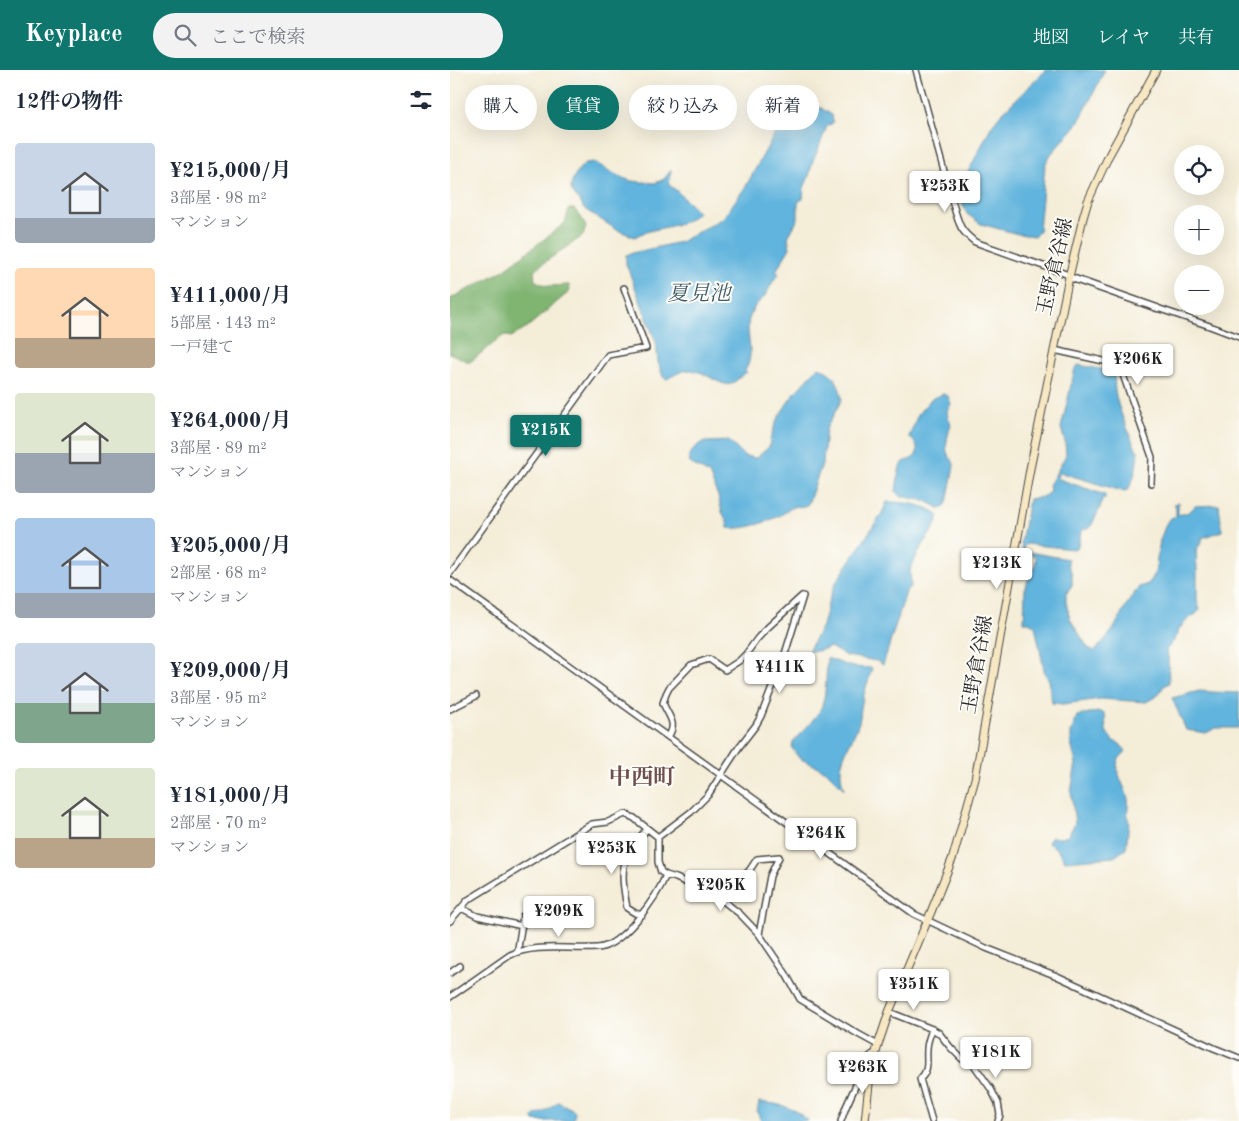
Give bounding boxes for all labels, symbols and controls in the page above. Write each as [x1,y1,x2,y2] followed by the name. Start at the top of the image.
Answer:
[153,13,503,58] search box
[171,21,199,49] icon: search
[25,23,123,47] text: Keyplace
[211,29,306,48] text: ここで検索
[1033,29,1069,47] text: 地図
[1097,29,1150,47] text: レイヤ
[1178,29,1214,47] text: 共有
[465,85,537,130] chip: 購入
[547,85,619,130] chip: 賃貸
[629,85,737,130] chip: 絞り込み
[747,85,819,130] chip: 新着
[407,86,435,114] icon: filters
[15,92,123,113] text: 12件の物件
[1174,145,1224,315] map controls
[1174,145,1224,195] button: locate
[170,161,292,182] text: ¥215,000/月
[55,163,115,223] icon: home
[910,170,980,213] pin: ¥253K
[920,179,970,195] text: ¥253K
[170,191,267,207] text: 3部屋 · 98 m²
[1174,205,1224,255] button: +
[170,215,249,231] text: マンション
[1033,216,1077,318] street label: 玉野倉谷線
[1174,265,1224,315] button: −
[668,282,732,305] water label: 夏見池
[170,286,292,307] text: ¥411,000/月
[55,288,115,348] icon: home
[170,316,276,332] text: 5部屋 · 143 m²
[170,340,234,356] text: 一戸建て
[1103,344,1173,386] pin: ¥206K
[1113,352,1163,368] text: ¥206K
[170,411,292,432] text: ¥264,000/月
[55,413,115,473] icon: home
[511,414,581,457] pin: ¥215K
[521,423,571,439] text: ¥215K
[170,441,267,457] text: 3部屋 · 89 m²
[170,465,249,481] text: マンション
[170,536,292,557] text: ¥205,000/月
[55,538,115,598] icon: home
[962,548,1032,590] pin: ¥213K
[972,556,1022,572] text: ¥213K
[170,566,267,582] text: 2部屋 · 68 m²
[170,590,249,606] text: マンション
[957,614,997,716] street label: 玉野倉谷線
[745,652,815,694] pin: ¥411K
[755,660,805,676] text: ¥411K
[170,661,292,682] text: ¥209,000/月
[55,663,115,723] icon: home
[170,691,267,707] text: 3部屋 · 95 m²
[170,715,249,731] text: マンション
[609,765,675,789] district label: 中西町
[170,786,292,807] text: ¥181,000/月
[55,788,115,848] icon: home
[170,816,267,832] text: 2部屋 · 70 m²
[786,818,856,860] pin: ¥264K
[796,826,846,842] text: ¥264K
[577,832,647,875] pin: ¥253K
[170,840,249,856] text: マンション
[587,841,637,857] text: ¥253K
[686,870,756,912] pin: ¥205K
[696,878,746,894] text: ¥205K
[524,896,594,938] pin: ¥209K
[534,904,584,920] text: ¥209K
[879,968,949,1011] pin: ¥351K
[889,977,939,993] text: ¥351K
[961,1036,1031,1079] pin: ¥181K
[971,1045,1021,1061] text: ¥181K
[828,1052,898,1094] pin: ¥263K
[838,1060,888,1076] text: ¥263K

